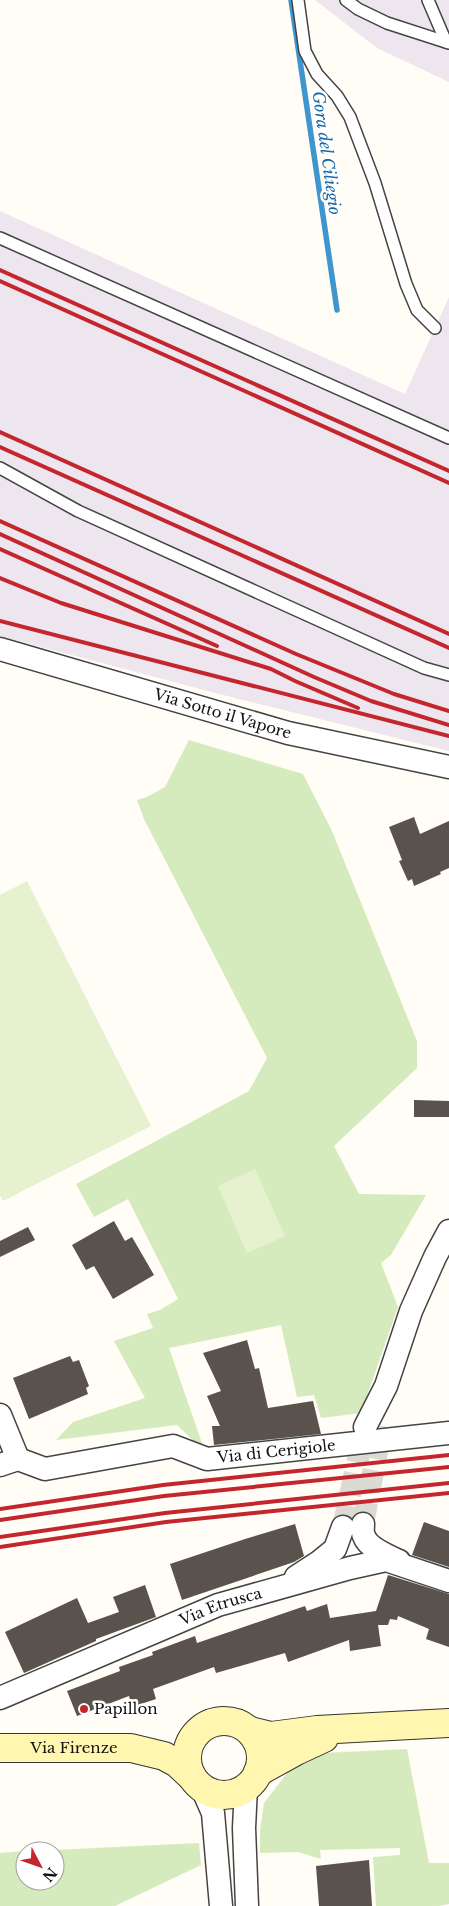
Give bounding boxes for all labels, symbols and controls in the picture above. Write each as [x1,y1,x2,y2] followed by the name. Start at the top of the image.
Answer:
[308,90,346,216] water label: Gora del Ciliegio
[151,684,294,743] street label: Via Sotto il Vapore
[215,1435,337,1467] street label: Via di Cerigiole
[175,1583,265,1630] street label: Via Etrusca
[94,1699,158,1718] place label: Papillon
[78,1703,90,1715] marker: Papillon
[29,1738,118,1757] street label: Via Firenze
[15,1841,65,1891] north arrow
[39,1864,61,1885] text: N

